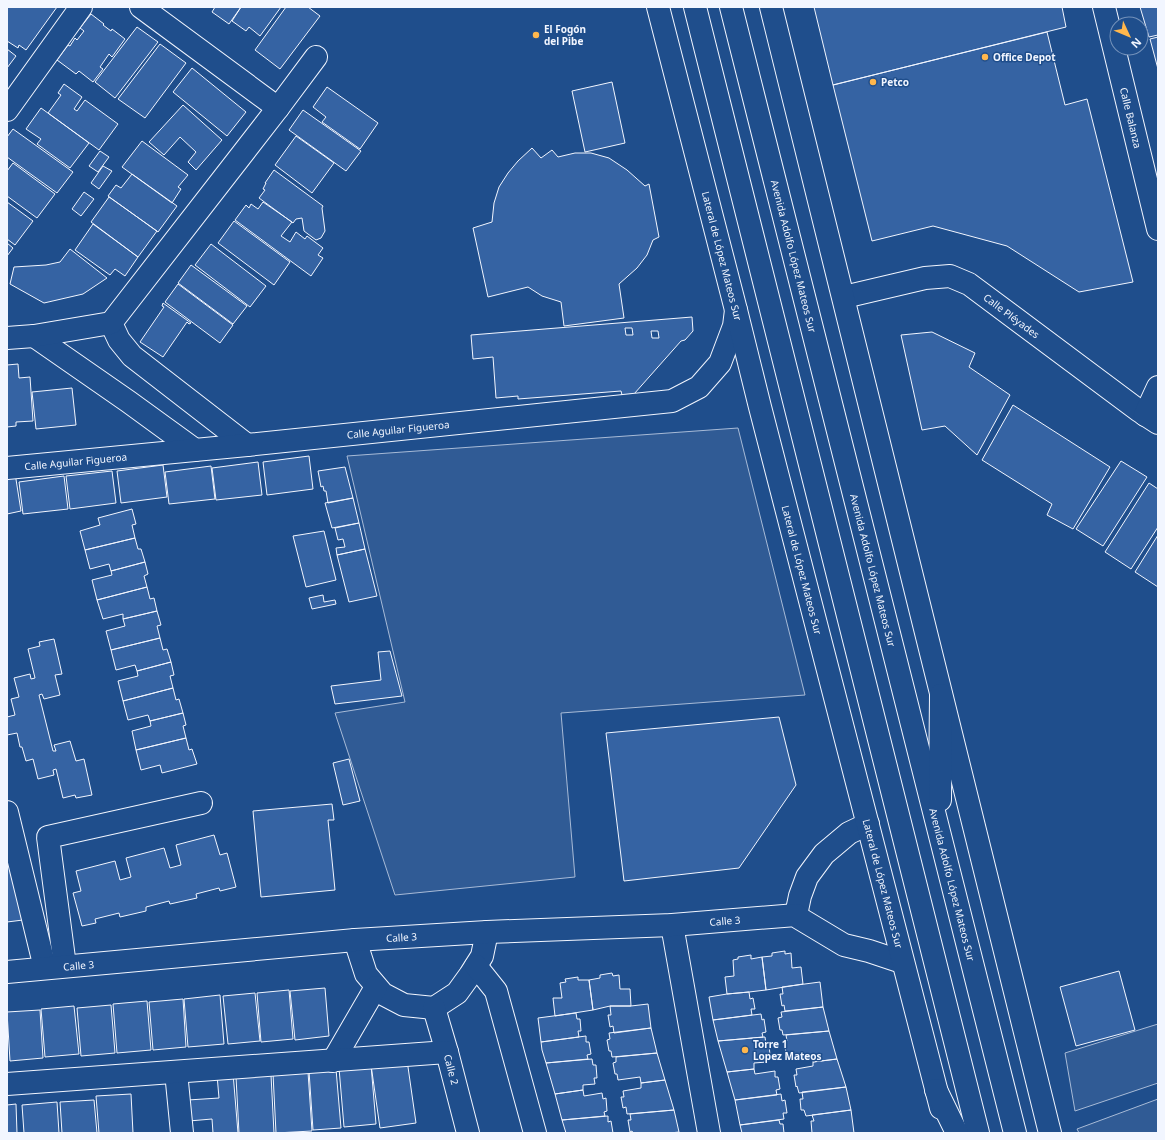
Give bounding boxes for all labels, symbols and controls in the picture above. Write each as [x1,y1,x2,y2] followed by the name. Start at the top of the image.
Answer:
[1109,16,1149,56] north arrow
[544,22,586,48] place label: El Fogón del Pibe
[531,30,541,40] marker: El Fogón del Pibe
[1128,35,1145,52] text: N
[993,50,1056,64] place label: Office Depot
[980,52,990,62] marker: Office Depot
[881,75,909,89] place label: Petco
[868,77,878,87] marker: Petco
[1117,86,1145,150] street label: Calle Balanza
[768,178,820,334] street label: Avenida Adolfo López Mateos Sur
[699,190,745,322] street label: Lateral de López Mateos Sur
[981,290,1043,341] street label: Calle Pléyades
[346,417,450,442] street label: Calle Aguilar Figueroa
[24,450,128,473] street label: Calle Aguilar Figueroa
[847,492,899,648] street label: Avenida Adolfo López Mateos Sur
[779,504,825,636] street label: Lateral de López Mateos Sur
[926,807,978,962] street label: Avenida Adolfo López Mateos Sur
[860,817,906,950] street label: Lateral de López Mateos Sur
[709,912,741,929] street label: Calle 3
[385,929,418,945] street label: Calle 3
[63,957,95,974] street label: Calle 3
[753,1037,822,1063] place label: Torre 1 Lopez Mateos
[740,1045,750,1055] marker: Torre 1 Lopez Mateos
[441,1053,462,1087] street label: Calle 2

